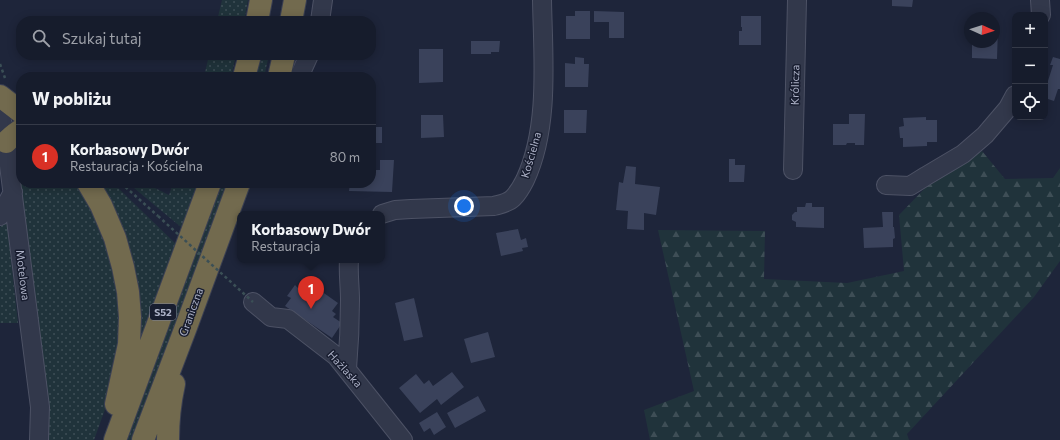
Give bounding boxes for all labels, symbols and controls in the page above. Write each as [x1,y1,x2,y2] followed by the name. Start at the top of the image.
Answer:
[964,12,1000,48] north arrow
[1012,12,1048,120] map controls
[1012,12,1048,48] button: +
[16,16,376,60] search box
[30,27,52,49] icon: search
[62,29,142,47] text: Szukaj tutaj
[1012,48,1048,84] button: −
[788,65,801,105] street label: Królicza
[1012,84,1048,120] button: locate
[32,88,111,109] text: W pobliżu
[518,130,543,179] street label: Kościelna
[70,140,189,158] text: Korbasowy Dwór
[42,149,48,165] text: 1
[330,149,360,165] text: 80 m
[70,158,203,174] text: Restauracja · Kościelna
[454,196,474,216] your location
[237,211,385,263] popup
[251,220,371,238] text: Korbasowy Dwór
[251,238,320,254] text: Restauracja
[14,249,33,301] street label: Motelowa
[298,276,324,309] pin: 1
[176,286,205,338] street label: Graniczna
[150,304,176,320] road number: S52
[326,348,365,390] street label: Hażlaska

